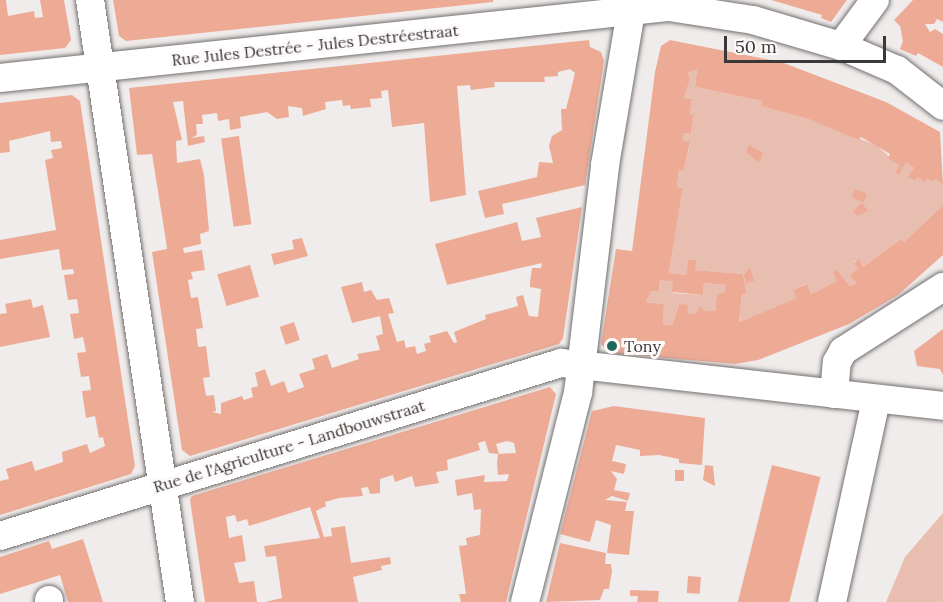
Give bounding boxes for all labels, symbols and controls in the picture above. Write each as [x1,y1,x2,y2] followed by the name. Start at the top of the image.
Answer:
[170,20,460,70] street label: Rue Jules Destrée - Jules Destréestraat
[727,24,889,62] scale bar
[735,35,777,58] text: 50 m
[624,336,661,356] place label: Tony
[605,339,619,353] marker: Tony
[151,395,427,497] street label: Rue de l'Agriculture - Landbouwstraat

